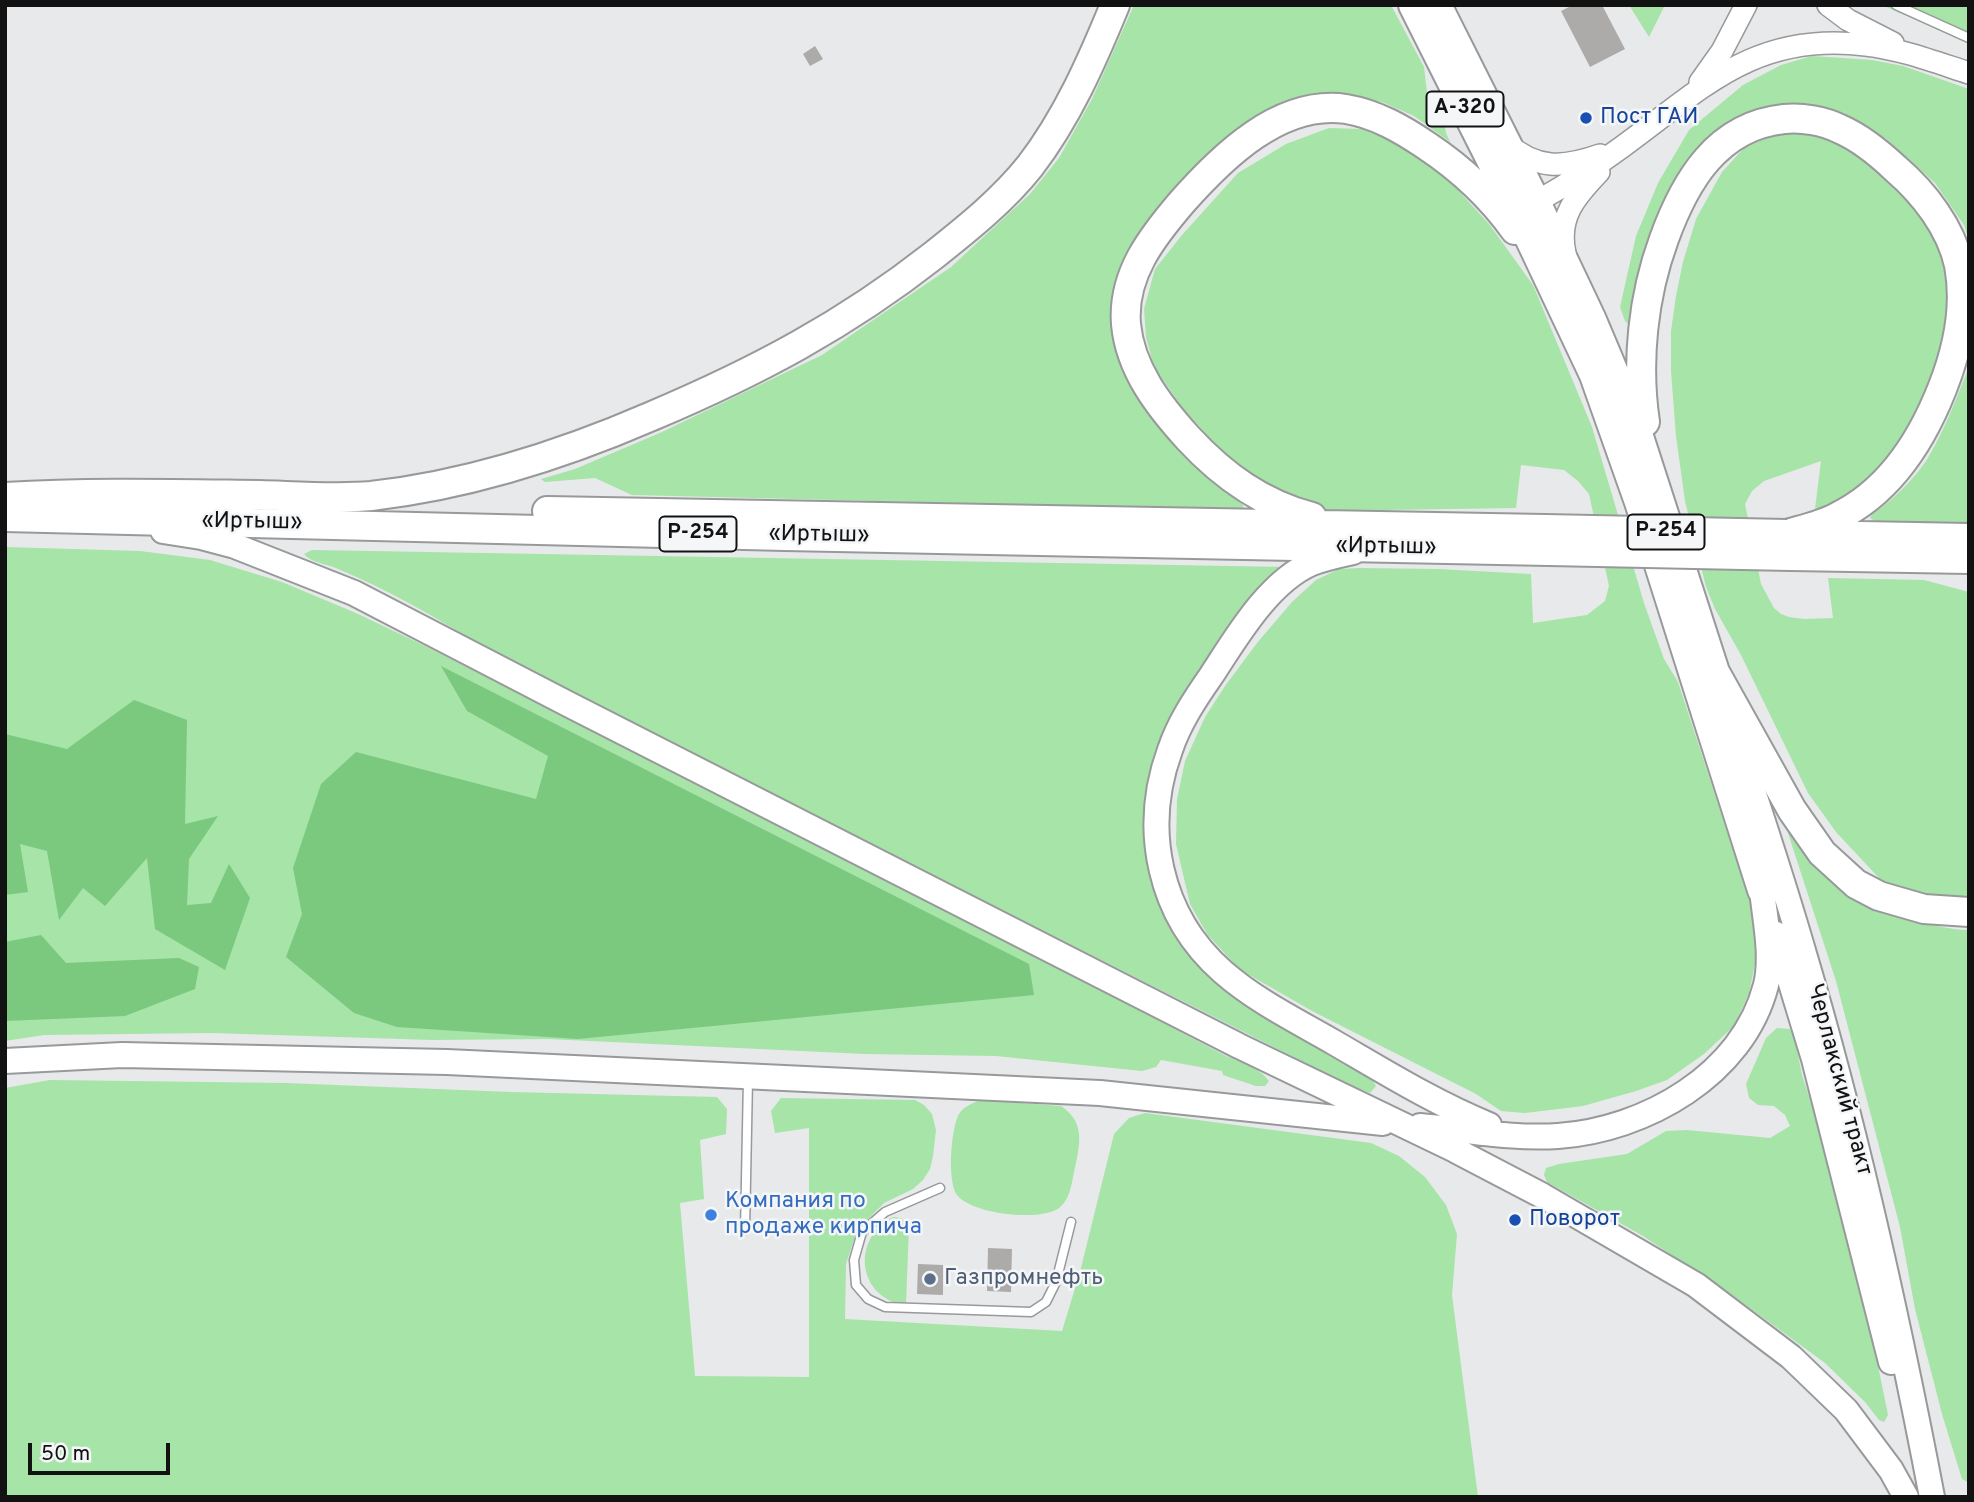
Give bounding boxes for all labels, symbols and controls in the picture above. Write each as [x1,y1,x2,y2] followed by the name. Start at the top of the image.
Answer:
[1426,92,1504,126] road number: А-320
[1600,104,1698,132] place label: Пост ГАИ
[1578,110,1594,126] marker: Пост ГАИ
[201,508,303,538] street label: «Иртыш»
[1628,514,1704,550] road number: Р-254
[660,516,736,552] road number: Р-254
[768,521,870,551] street label: «Иртыш»
[1335,533,1437,563] street label: «Иртыш»
[1799,981,1877,1179] street label: Черлакский тракт
[725,1188,922,1242] place label: Компания по продаже кирпича
[1529,1206,1620,1234] place label: Поворот
[703,1207,719,1223] marker: Компания по продаже кирпича
[1507,1212,1523,1228] marker: Поворот
[944,1265,1103,1293] place label: Газпромнефть
[922,1271,938,1287] marker: Газпромнефть
[32,1428,173,1472] scale bar
[41,1441,90,1468] text: 50 m

